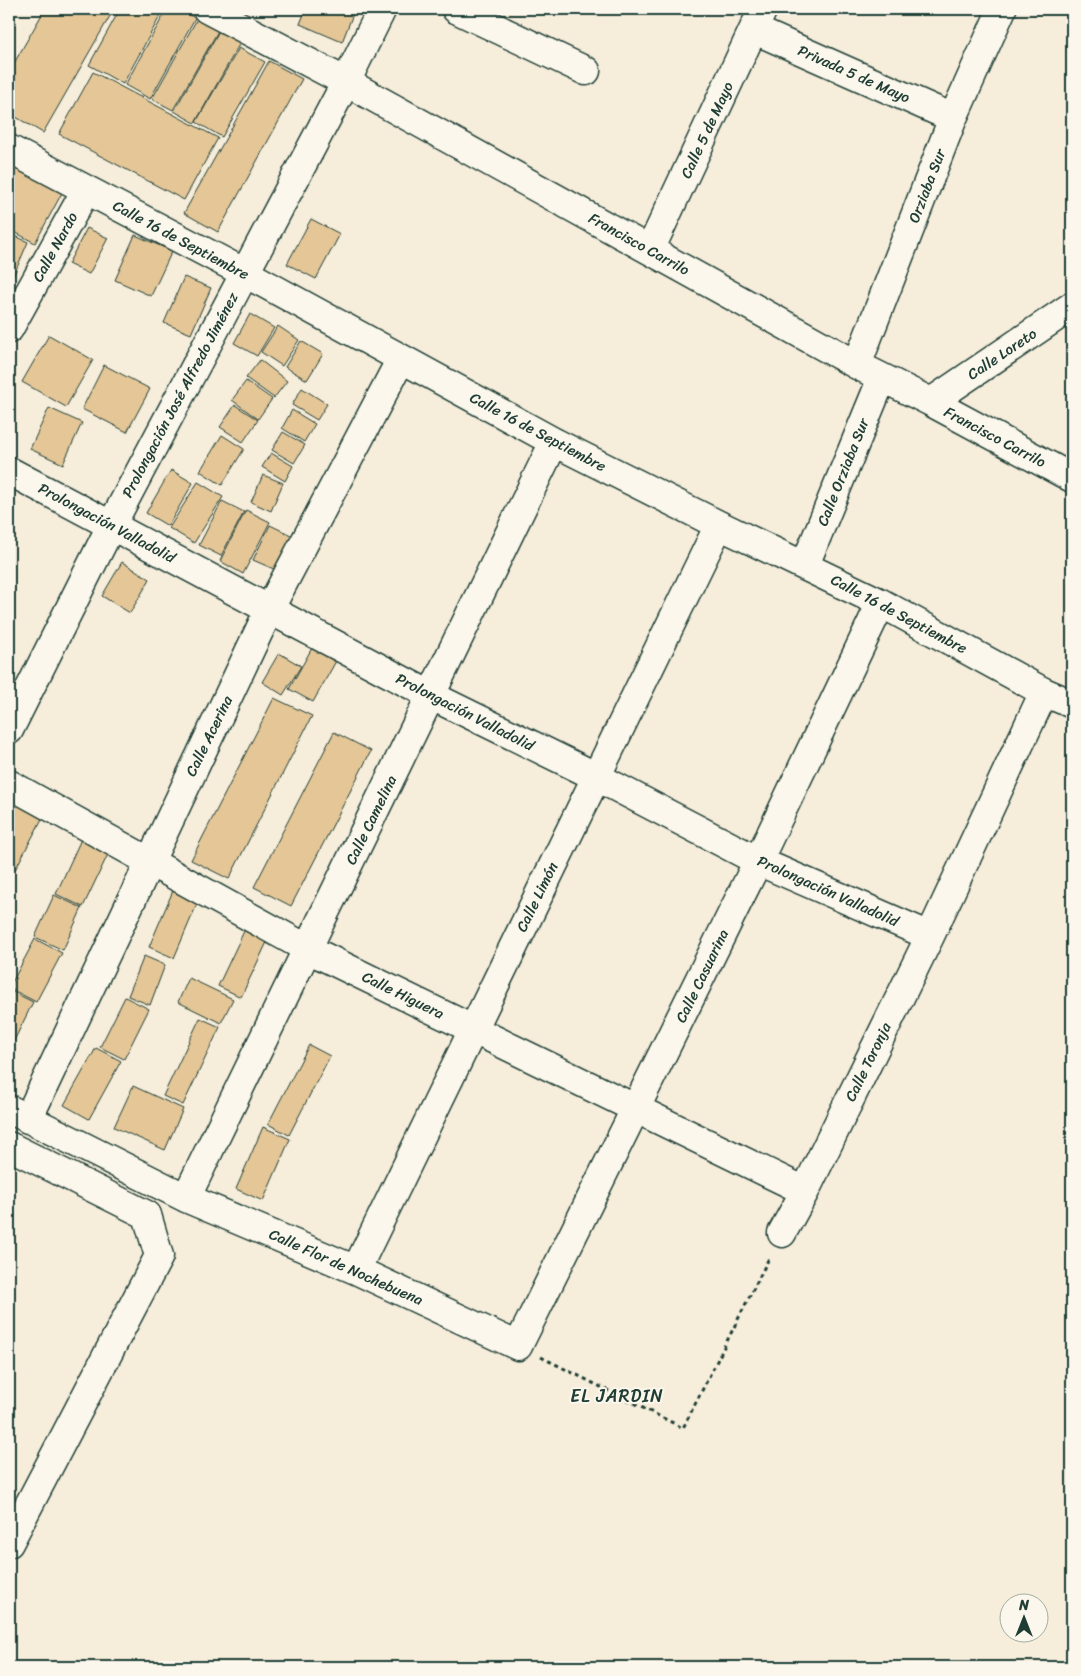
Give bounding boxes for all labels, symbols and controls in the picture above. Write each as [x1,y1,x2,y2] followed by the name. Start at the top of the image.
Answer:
[794,38,915,111] street label: Privada 5 de Mayo
[673,77,741,183] street label: Calle 5 de Mayo
[901,144,953,227] street label: Orziaba Sur
[108,193,254,287] street label: Calle 16 de Septiembre
[584,205,695,283] street label: Francisco Carrilo
[25,207,85,287] street label: Calle Nardo
[115,287,246,503] street label: Prolongación José Alfredo Jiménez
[962,321,1043,387] street label: Calle Loreto
[465,385,611,479] street label: Calle 16 de Septiembre
[939,399,1051,475] street label: Francisco Carrilo
[809,413,877,530] street label: Calle Orziaba Sur
[34,476,181,571] street label: Prolongación Valladolid
[826,567,972,661] street label: Calle 16 de Septiembre
[391,666,540,759] street label: Prolongación Valladolid
[178,691,240,781] street label: Calle Acerina
[338,770,404,869] street label: Calle Camelina
[753,848,904,934] street label: Prolongación Valladolid
[509,857,565,937] street label: Calle Limón
[668,924,736,1027] street label: Calle Casuarina
[357,964,449,1026] street label: Calle Higuera
[838,1018,899,1106] street label: Calle Toronja
[265,1221,428,1313] street label: Calle Flor de Nochebuena
[570,1380,664,1412] district label: EL JARDIN
[1018,1593,1029,1618] text: N
[998,1594,1048,1644] north arrow

